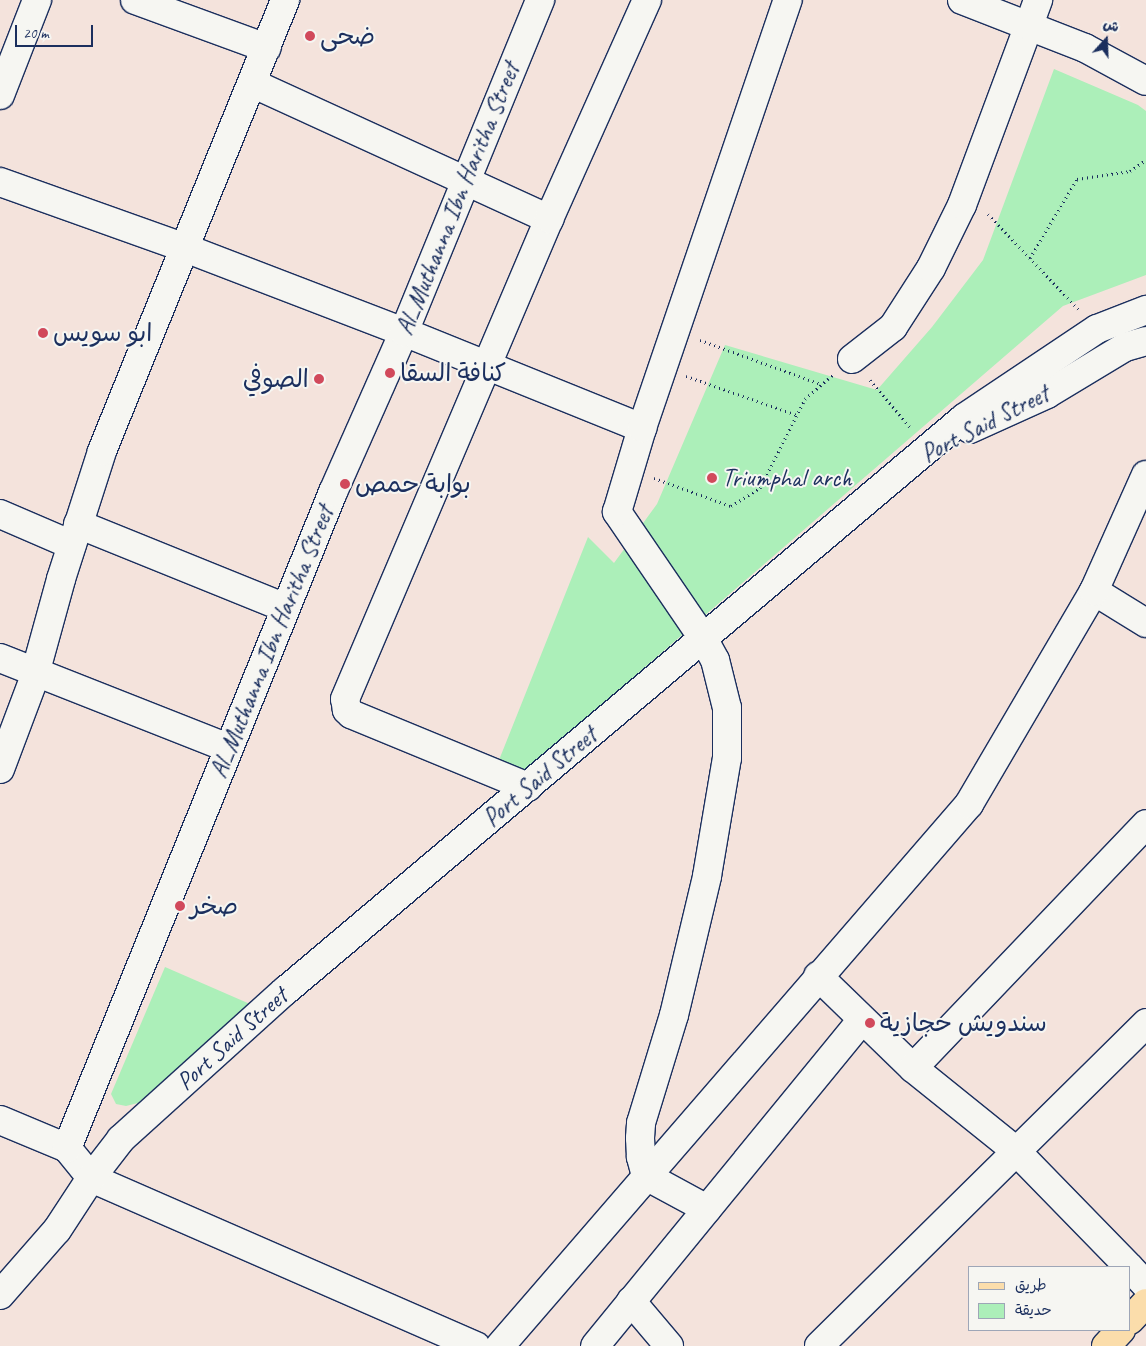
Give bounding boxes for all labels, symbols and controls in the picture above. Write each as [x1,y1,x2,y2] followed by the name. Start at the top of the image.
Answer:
[18,15,95,47] scale bar
[1081,15,1131,65] north arrow
[1101,15,1121,36] text: ش
[320,21,375,51] place label: ضحى
[23,24,49,43] text: 20 m
[304,30,316,42] marker: ضحى
[390,59,526,339] street label: Al_Muthanna Ibn Haritha Street
[53,318,152,348] place label: ابو سويس
[37,327,49,339] marker: ابو سويس
[400,358,506,388] place label: كنافة السقا
[243,364,309,394] place label: الصوفي
[384,367,396,379] marker: كنافة السقا
[313,373,325,385] marker: الصوفي
[915,379,1055,469] street label: Port Said Street
[722,463,851,493] place label: Triumphal arch
[355,469,471,499] place label: بوابة حمص
[706,472,718,484] marker: Triumphal arch
[339,478,351,490] marker: بوابة حمص
[204,502,340,782] street label: Al_Muthanna Ibn Haritha Street
[476,720,604,834] street label: Port Said Street
[190,891,238,921] place label: صخر
[174,900,186,912] marker: صخر
[170,981,294,1097] street label: Port Said Street
[880,1008,1047,1038] place label: سندويش حجازية
[864,1017,876,1029] marker: سندويش حجازية
[968,1266,1131,1331] legend
[1015,1276,1047,1295] text: طريق
[1015,1301,1052,1320] text: حديقة

